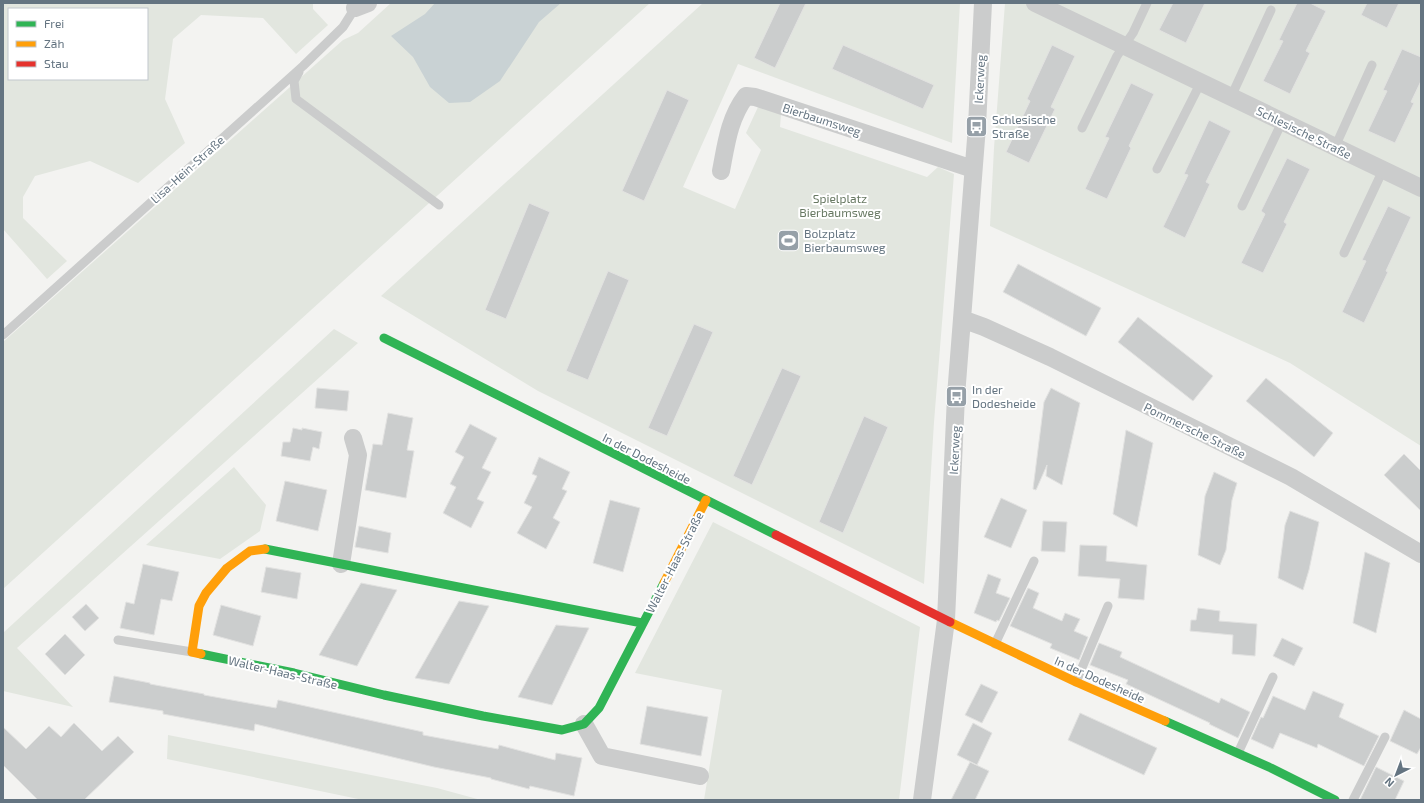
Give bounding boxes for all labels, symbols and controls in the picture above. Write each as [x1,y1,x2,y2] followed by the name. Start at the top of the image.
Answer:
[8,8,148,80] legend
[44,16,64,30] text: Frei
[44,36,64,50] text: Zäh
[971,54,987,104] street label: Ickerweg
[44,56,69,70] text: Stau
[781,100,863,138] street label: Bierbaumsweg
[1254,103,1354,161] street label: Schlesische Straße
[992,112,1056,140] place label: Schlesische Straße
[964,113,990,139] bus stop icon: Schlesische Straße
[147,132,227,206] street label: Lisa-Hein-Straße
[799,191,881,219] park label: Spielplatz Bierbaumsweg
[804,226,886,254] place label: Bolzplatz Bierbaumsweg
[775,227,801,253] sports icon: Bolzplatz Bierbaumsweg
[972,382,1036,410] place label: In der Dodesheide
[943,383,969,409] bus stop icon: In der Dodesheide
[1142,399,1248,461] street label: Pommersche Straße
[946,425,962,475] street label: Ickerweg
[600,430,694,486] street label: In der Dodesheide
[642,509,706,615] street label: Walter-Haas-Straße
[227,653,339,691] street label: Walter-Haas-Straße
[1053,653,1147,705] street label: In der Dodesheide
[1376,755,1416,795] north arrow
[1382,775,1396,790] text: N

